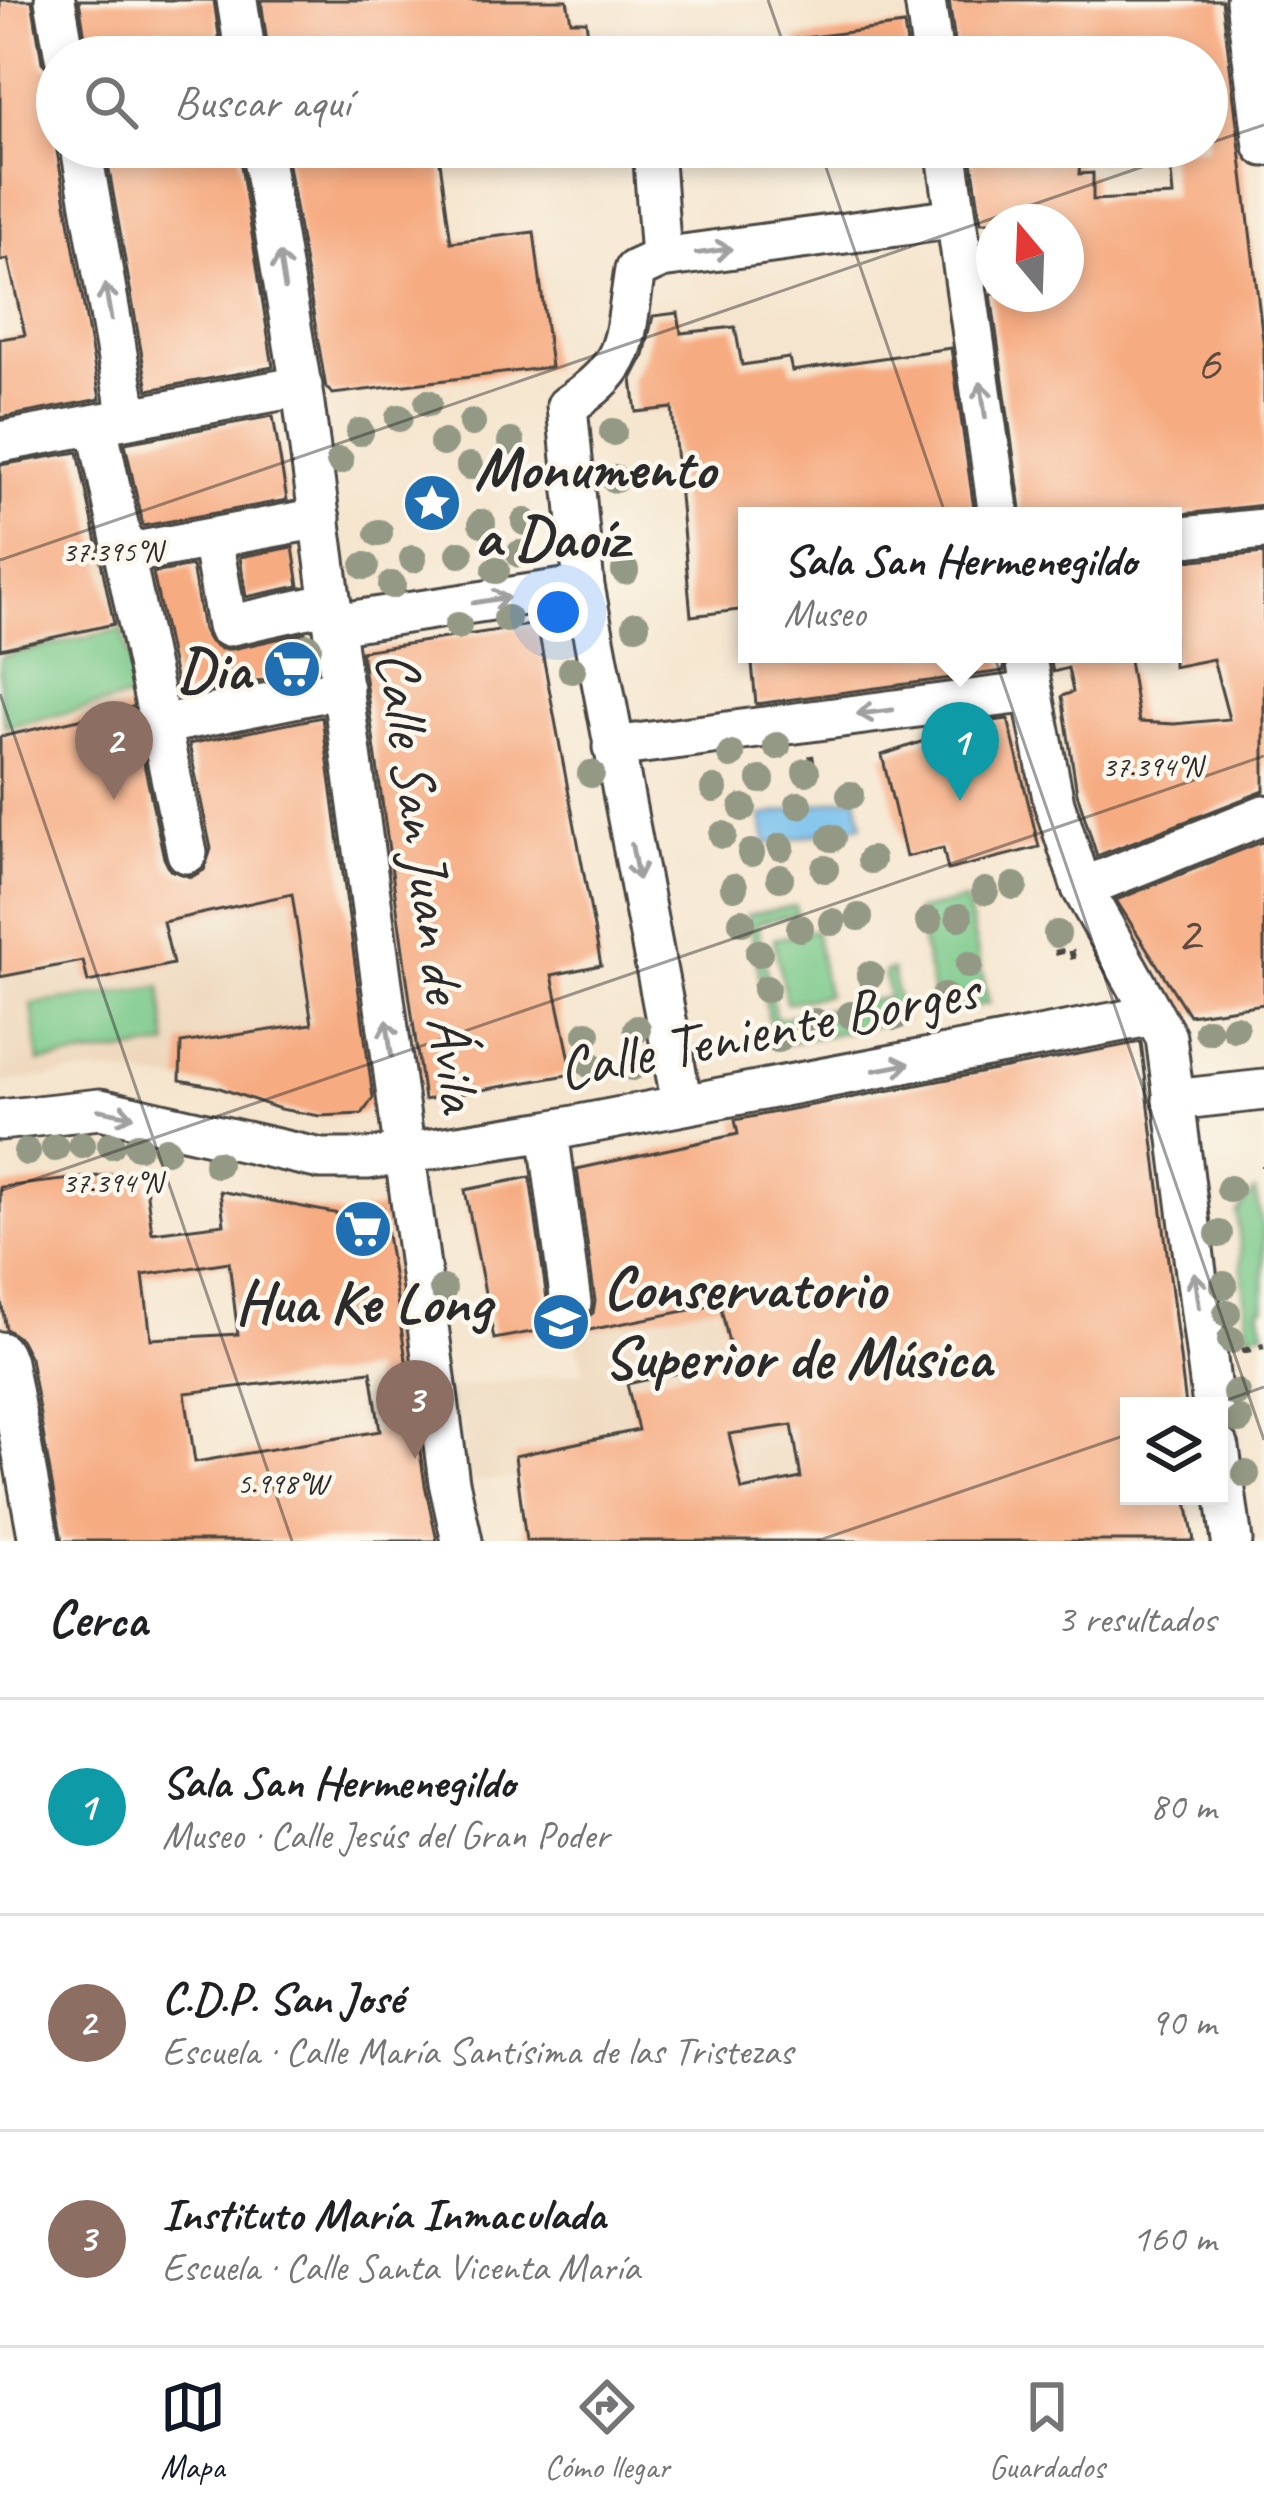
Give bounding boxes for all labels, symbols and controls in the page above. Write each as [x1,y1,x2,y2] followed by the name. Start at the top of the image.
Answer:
[36,36,1228,168] search box
[78,69,144,135] icon: search
[174,74,350,131] text: Buscar aquí
[976,204,1084,312] north arrow
[694,239,733,262] one-way arrow
[270,252,293,291] one-way arrow
[95,283,118,322] one-way arrow
[1196,328,1222,396] house number: 6
[971,381,994,420] one-way arrow
[474,430,719,575] place label: Monumento a Daoíz
[401,472,463,534] place icon: Monumento a Daoíz
[738,507,1182,663] popup
[62,532,167,570] text: 37.395°N
[784,532,1136,589] text: Sala San Hermenegildo
[528,582,588,642] your location
[471,588,510,611] one-way arrow
[784,589,865,638] text: Museo
[178,631,254,707] place label: Dia
[261,638,323,700] supermarket icon: Dia
[359,646,499,1120] street label: Calle San Juan de Ávila
[75,701,153,800] pin: 2
[856,702,895,724] one-way arrow
[921,702,999,801] pin: 1
[1102,747,1207,785] text: 37.394°N
[625,842,647,881] one-way arrow
[1176,899,1204,967] house number: 2
[551,950,989,1107] street label: Calle Teniente Borges
[377,1020,400,1059] one-way arrow
[871,1055,910,1078] one-way arrow
[96,1103,134,1126] one-way arrow
[62,1163,167,1201] text: 37.394°N
[332,1198,394,1260] supermarket icon: Hua Ke Long
[603,1250,996,1395] place label: Conservatorio Superior de Música
[235,1264,496,1340] place label: Hua Ke Long
[1185,1271,1208,1310] one-way arrow
[530,1291,592,1353] school or university icon: Conservatorio Superior de Música
[376,1360,454,1459] pin: 3
[1120,1397,1228,1505] map controls
[1120,1397,1228,1505] button: layers
[237,1464,332,1502] text: 5.998°W
[48,1587,147,1651] text: Cerca
[1057,1595,1216,1644] text: 3 resultados
[162,1754,515,1811] text: Sala San Hermenegildo
[78,1782,96,1831] text: 1
[1150,1782,1216,1831] text: 80 m
[162,1811,609,1860] text: Museo · Calle Jesús del Gran Poder
[162,1970,403,2027] text: C.D.P. San José
[78,1998,96,2047] text: 2
[1150,1998,1216,2047] text: 90 m
[162,2027,793,2076] text: Escuela · Calle María Santísima de las Tristezas
[162,2186,605,2243] text: Instituto María Inmaculada
[78,2214,96,2263] text: 3
[1132,2214,1216,2263] text: 160 m
[162,2243,640,2292] text: Escuela · Calle Santa Vicenta María
[160,2374,226,2488] tab: Mapa
[545,2374,670,2488] tab: Cómo llegar
[989,2374,1104,2488] tab: Guardados

